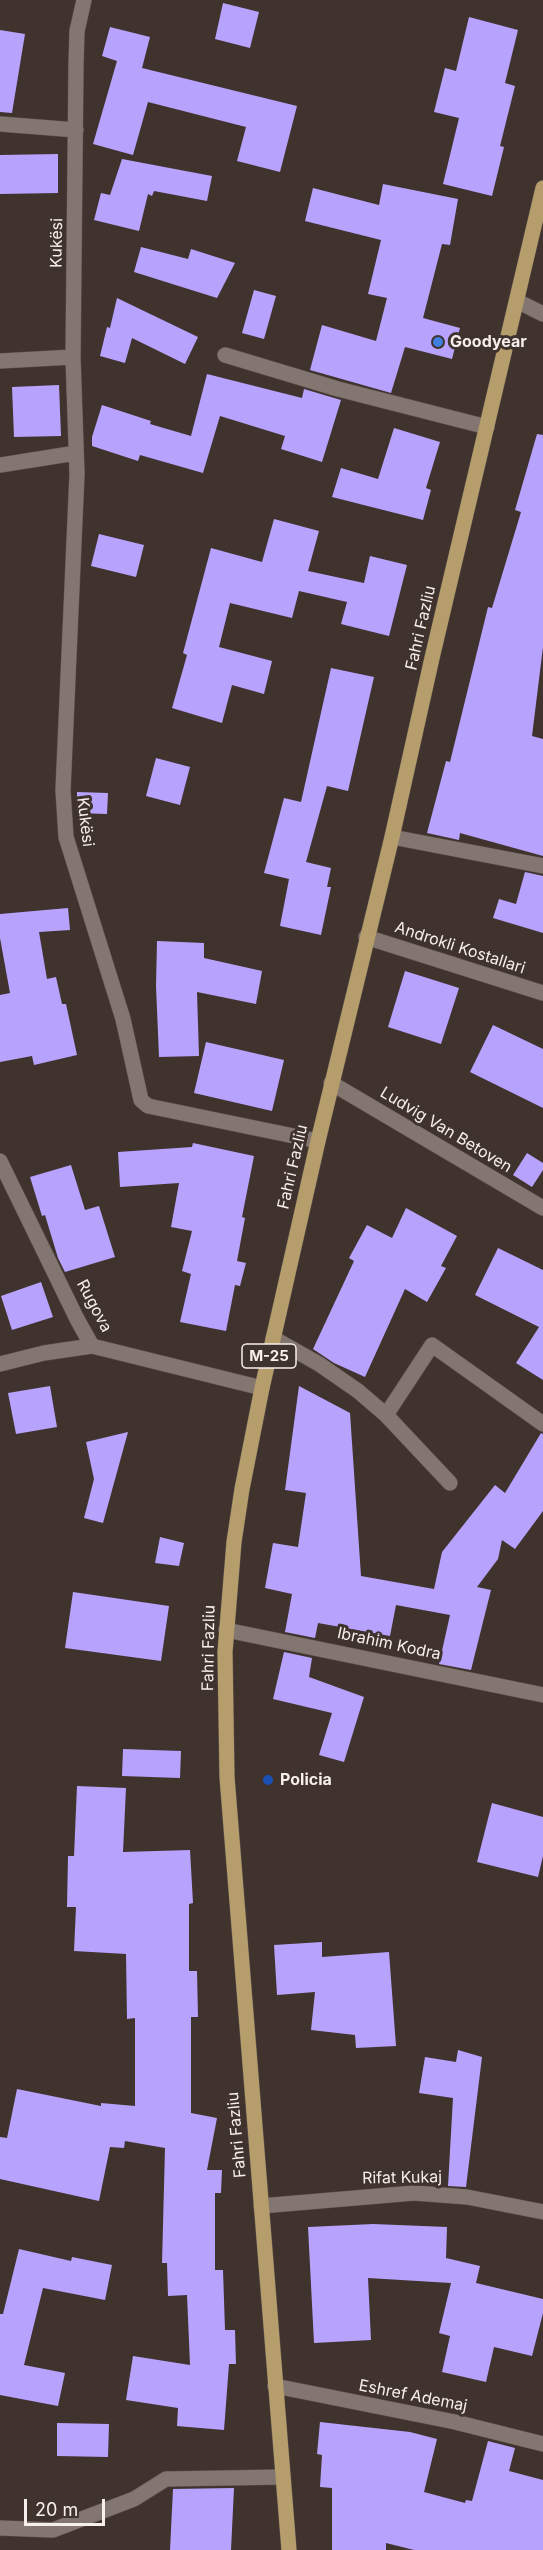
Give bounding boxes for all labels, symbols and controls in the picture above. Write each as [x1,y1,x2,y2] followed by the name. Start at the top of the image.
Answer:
[47,218,67,268] street label: Kukësi
[450,332,527,352] place label: Goodyear
[431,335,445,349] marker: Goodyear
[402,584,440,672] street label: Fahri Fazliu
[72,796,98,848] street label: Kukësi
[392,918,528,978] street label: Androkli Kostallari
[377,1083,515,1177] street label: Ludvig Van Betoven
[274,1123,312,1211] street label: Fahri Fazliu
[72,1276,116,1336] street label: Rugova
[242,1344,296,1368] road number: M-25
[199,1605,219,1691] street label: Fahri Fazliu
[335,1624,443,1664] street label: Ibrahim Kodra
[280,1770,332,1790] place label: Policia
[261,1773,275,1787] marker: Policia
[224,2091,250,2179] street label: Fahri Fazliu
[362,2168,442,2188] street label: Rifat Kukaj
[357,2376,469,2416] street label: Eshref Ademaj
[27,2487,108,2525] scale bar
[35,2499,78,2520] text: 20 m

